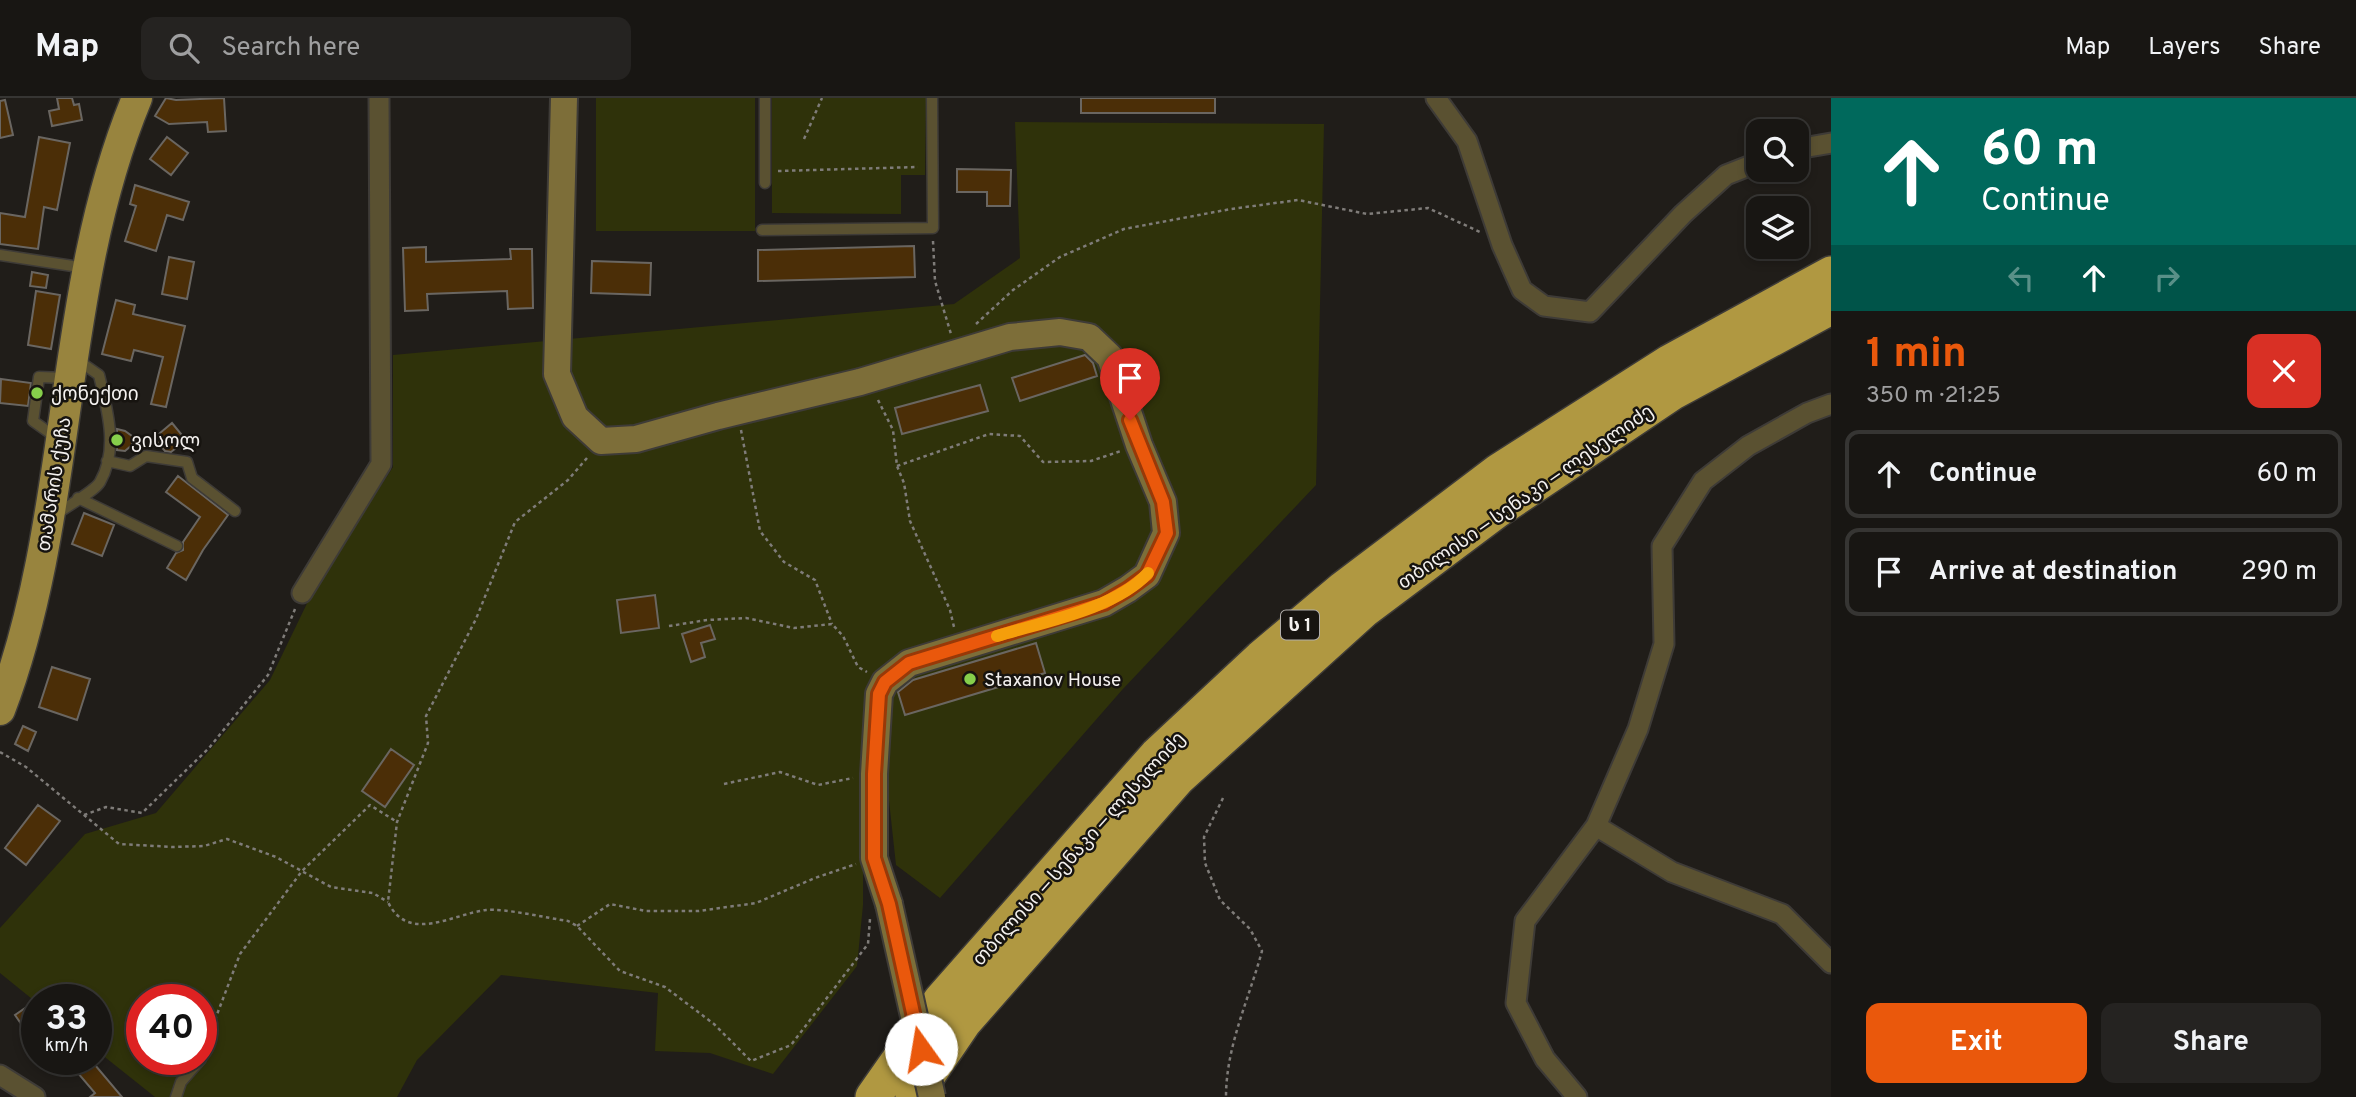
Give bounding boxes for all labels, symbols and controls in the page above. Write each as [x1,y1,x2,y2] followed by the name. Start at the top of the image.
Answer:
[141,17,631,80] search box
[35,27,99,69] text: Map
[165,29,203,67] icon: search
[221,32,360,65] text: Search here
[2065,33,2110,63] text: Map
[2148,33,2220,63] text: Layers
[2258,33,2321,63] text: Share
[1746,119,1809,259] map controls
[1746,119,1809,182] button: search
[1981,121,2099,183] text: 60 m
[1866,126,1957,217] icon: ahead
[1981,182,2110,222] text: Continue
[1746,196,1809,259] button: layers
[2002,259,2040,297] icon: left
[2075,259,2113,297] icon: ahead
[2148,259,2186,297] icon: right
[1866,329,1967,382] text: 1 min
[2247,334,2321,408] button: close
[1100,348,1160,420] pin
[1111,359,1149,397] icon: arrive
[1866,382,2001,411] text: 350 m · 21:25
[51,383,139,407] place label: ქონექთი
[29,385,45,401] marker: ქონექთი
[1394,400,1659,595] street label: თბილისი — სენაკი — ლესელიძე
[33,415,77,553] street label: თამარის ქუჩა
[131,430,200,454] place label: ვისოლ
[109,432,125,448] marker: ვისოლ
[1870,455,1908,493] icon: ahead
[1929,458,2037,491] text: Continue
[2257,458,2317,491] text: 60 m
[1870,553,1908,591] icon: arrive
[1929,556,2177,589] text: Arrive at destination
[2241,556,2317,589] text: 290 m
[1281,610,1319,640] road number: ს 1
[984,669,1121,693] place label: Staxanov House
[962,671,978,687] marker: Staxanov House
[968,727,1191,971] street label: თბილისი — სენაკი — ლესელიძე
[126,984,217,1075] speed limit sign: 40
[46,998,87,1042] text: 33
[1866,1003,2087,1083] button: Exit
[2101,1003,2321,1083] button: Share
[884,1012,958,1086] position arrow
[45,1035,88,1058] text: km/h

